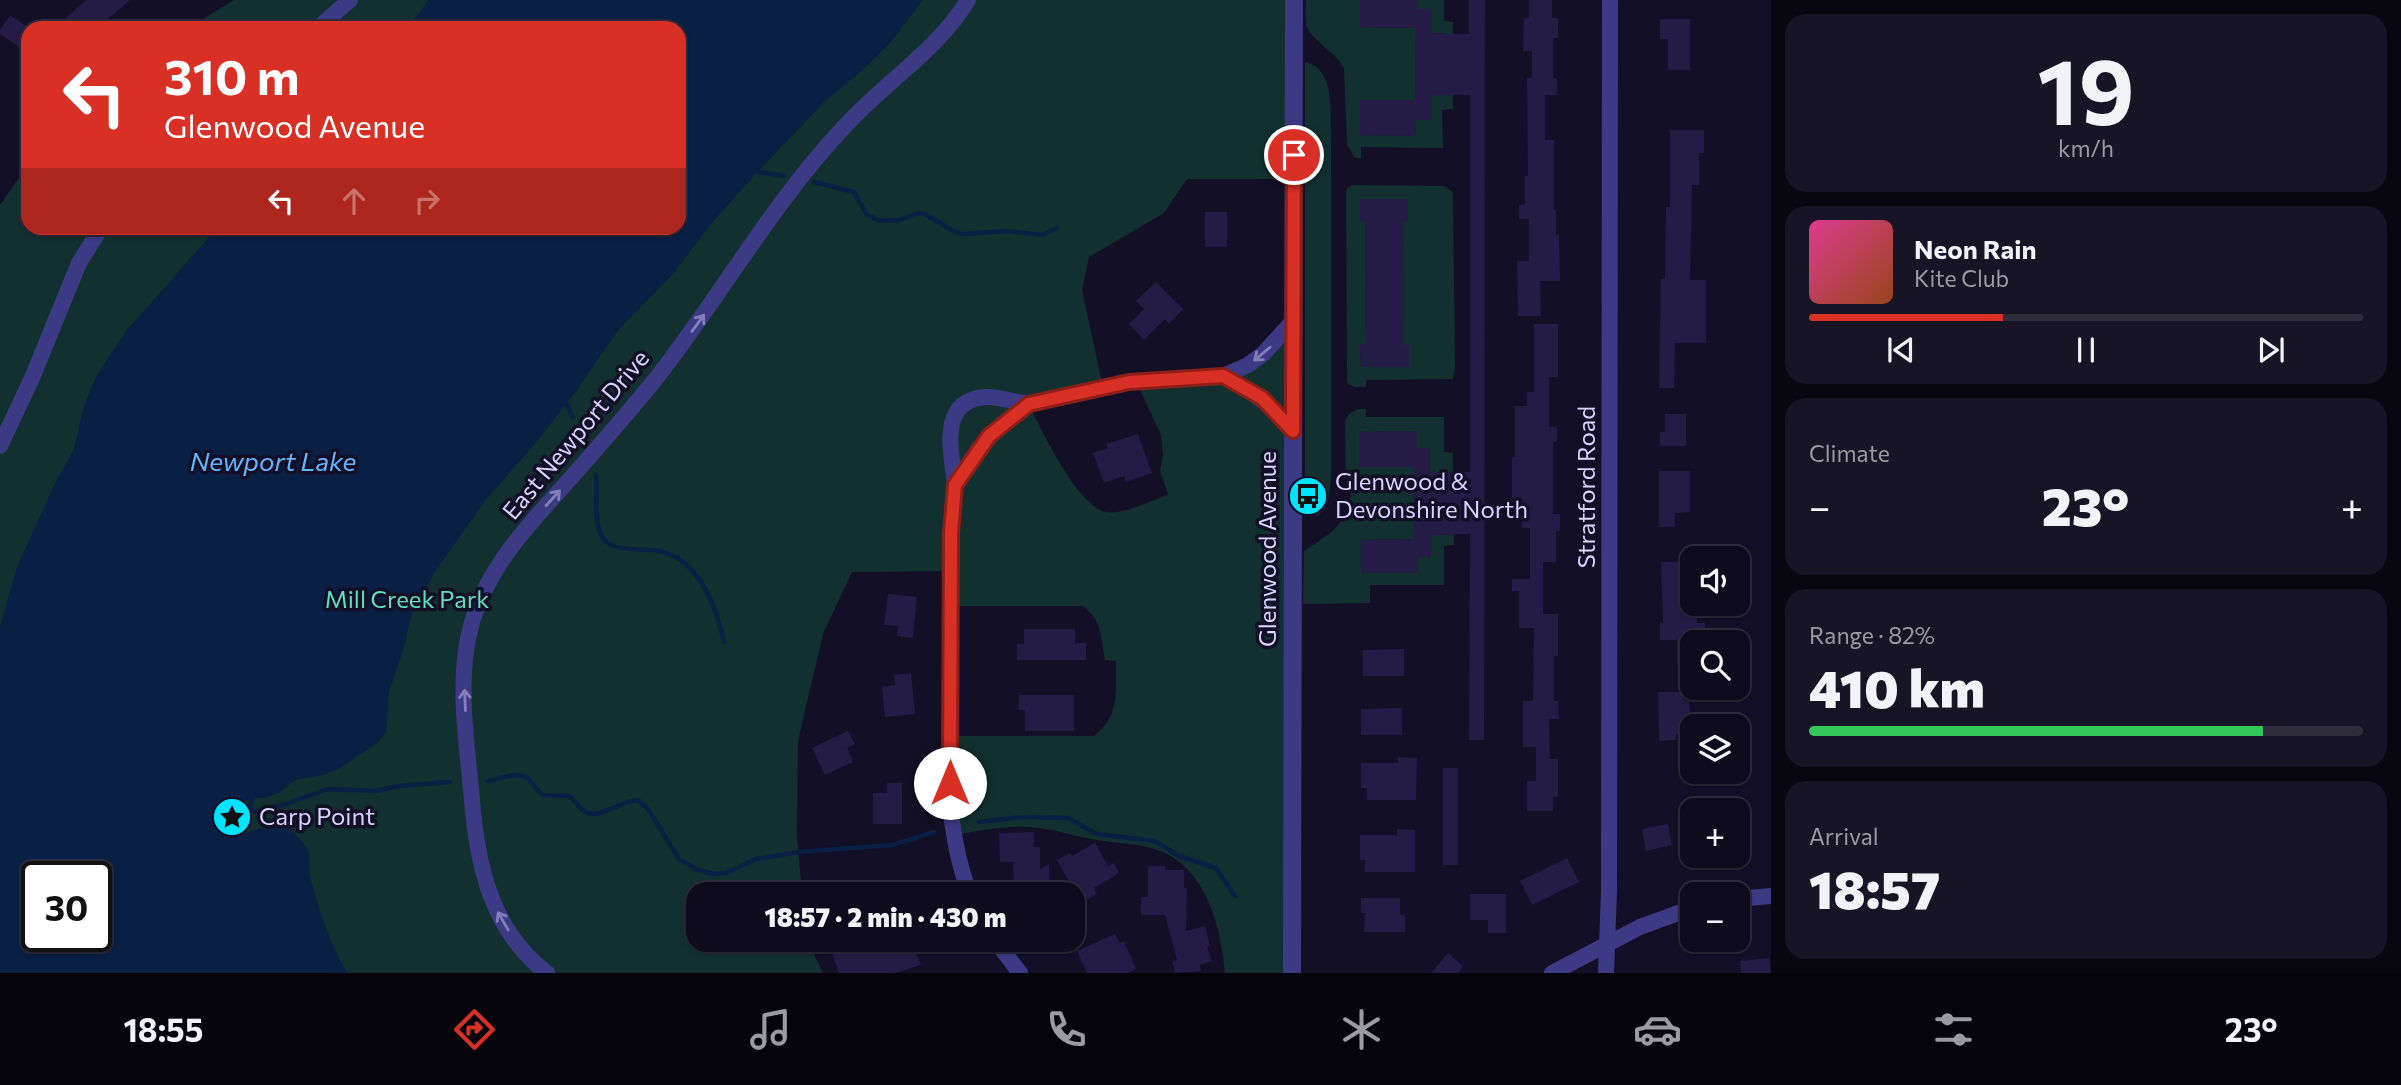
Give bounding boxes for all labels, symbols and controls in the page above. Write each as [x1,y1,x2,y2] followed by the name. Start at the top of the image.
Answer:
[2037,32,2135,144] text: 19
[164,45,299,105] text: 310 m
[49,49,140,140] icon: left
[164,105,425,145] text: Glenwood Avenue
[1264,125,1324,185] pin
[2058,134,2114,162] text: km/h
[1275,136,1313,174] icon: arrive
[262,182,300,220] icon: left
[335,182,373,220] icon: ahead
[408,182,446,220] icon: right
[1914,233,2037,264] text: Neon Rain
[1914,264,2009,292] text: Kite Club
[690,314,705,333] one-way arrow
[1882,331,1920,369] icon: previous
[2067,331,2105,369] icon: pause
[2252,331,2290,369] icon: next
[496,343,654,525] street label: East Newport Drive
[1254,346,1272,362] one-way arrow
[1571,406,1600,568] street label: Stratford Road
[1809,439,1890,467] text: Climate
[190,445,357,476] water label: Newport Lake
[1252,451,1281,647] street label: Glenwood Avenue
[1335,466,1528,523] place label: Glenwood & Devonshire North
[2042,473,2129,537] text: 23°
[1287,475,1329,517] bus stop icon: Glenwood & Devonshire North
[1809,482,1831,529] text: −
[2341,482,2363,529] text: +
[545,489,561,507] one-way arrow
[1680,546,1750,952] map controls
[1680,546,1750,616] button: sound
[325,584,489,613] park label: Mill Creek Park
[1809,621,1935,649] text: Range · 82%
[1680,630,1750,700] button: search
[1809,655,1985,719] text: 410 km
[458,688,471,711] one-way arrow
[1680,714,1750,784] button: layers
[913,746,987,820] position arrow
[211,796,253,838] place icon: Carp Point
[1680,798,1750,868] button: +
[259,801,375,830] place label: Carp Point
[1809,822,1879,850] text: Arrival
[1809,856,1940,920] text: 18:57
[21,861,112,952] speed limit sign: 30
[1680,882,1750,952] button: −
[765,901,1006,932] text: 18:57 · 2 min · 430 m
[496,912,510,932] one-way arrow
[450,1005,499,1054] icon: directions
[746,1005,795,1054] icon: music
[1042,1005,1091,1054] icon: phone
[1337,1005,1386,1054] icon: climate
[1633,1005,1682,1054] icon: car
[1929,1005,1978,1054] icon: filters
[123,1009,203,1049] text: 18:55
[2225,1009,2278,1049] text: 23°

